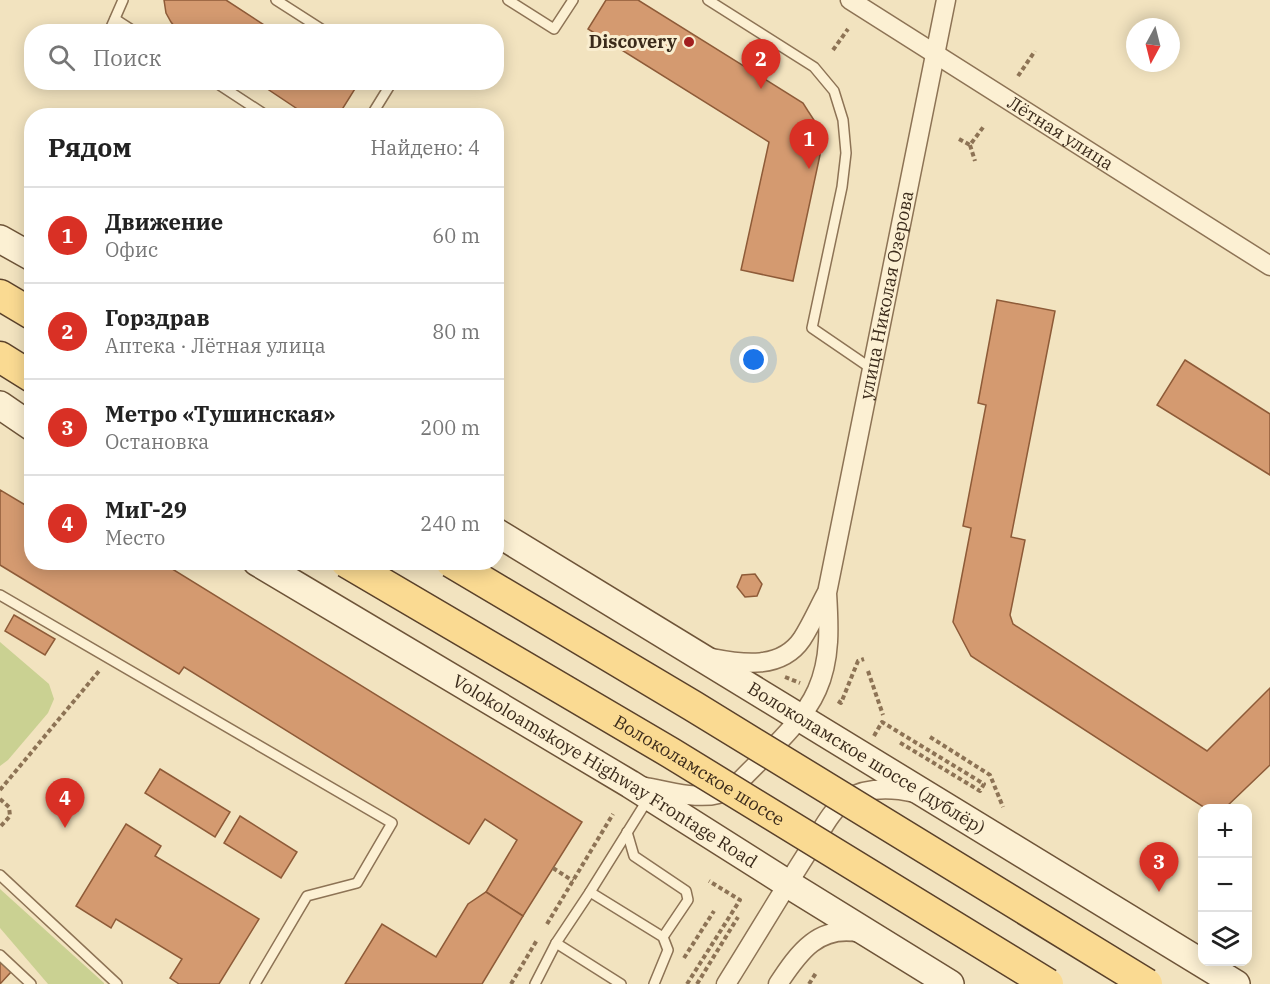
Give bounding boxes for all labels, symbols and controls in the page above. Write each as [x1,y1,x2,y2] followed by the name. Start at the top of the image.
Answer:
[1126,18,1180,72] north arrow
[24,24,504,90] search box
[589,30,678,53] place label: Discovery
[682,35,696,49] marker: Discovery
[742,40,780,89] pin: 2
[45,41,78,74] icon: search
[93,43,161,72] text: Поиск
[1003,91,1118,175] street label: Лётная улица
[790,120,828,169] pin: 1
[48,130,132,164] text: Рядом
[371,134,480,161] text: Найдено: 4
[854,188,919,401] street label: улица Николая Озерова
[105,207,223,236] text: Движение
[62,222,74,249] text: 1
[432,222,480,249] text: 60 m
[105,236,158,263] text: Офис
[105,303,210,332] text: Горздрав
[62,318,74,345] text: 2
[432,318,480,345] text: 80 m
[105,332,326,359] text: Аптека · Лётная улица
[739,345,768,374] your location
[105,399,335,428] text: Метро «Тушинская»
[62,414,74,441] text: 3
[420,414,480,441] text: 200 m
[105,428,209,455] text: Остановка
[105,495,187,524] text: МиГ-29
[62,510,74,537] text: 4
[420,510,480,537] text: 240 m
[105,524,165,551] text: Место
[448,669,762,873] street label: Volokoloamskoye Highway Frontage Road
[744,677,990,839] street label: Волоколамское шоссе (дублёр)
[610,710,789,831] street label: Волоколамское шоссе
[46,778,84,828] pin: 4
[1198,804,1252,966] map controls
[1198,804,1252,858] button: +
[1140,842,1178,892] pin: 3
[1198,858,1252,912] button: −
[1198,912,1252,966] button: layers

